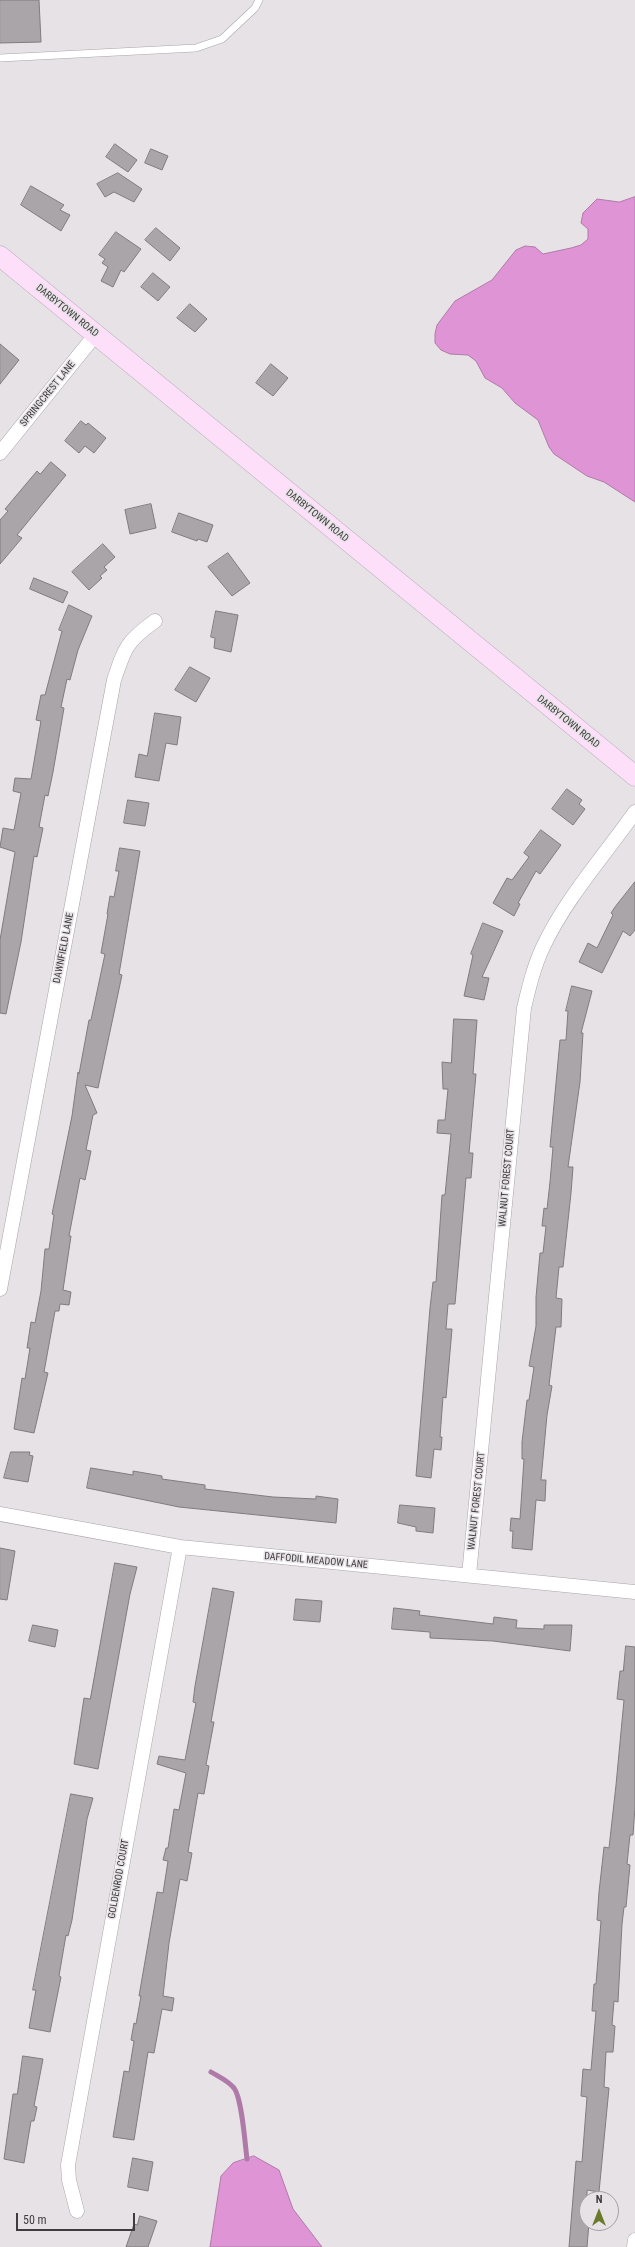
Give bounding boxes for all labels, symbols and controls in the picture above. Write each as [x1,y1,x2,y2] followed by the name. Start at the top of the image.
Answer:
[33,282,101,340] street label: DARBYTOWN ROAD
[18,359,78,429] street label: SPRINGCREST LANE
[283,487,351,545] street label: DARBYTOWN ROAD
[534,693,602,751] street label: DARBYTOWN ROAD
[51,912,77,984] street label: DAWNFIELD LANE
[497,1128,517,1228] street label: WALNUT FOREST COURT
[466,1451,488,1551] street label: WALNUT FOREST COURT
[264,1550,368,1572] street label: DAFFODIL MEADOW LANE
[106,1838,132,1920] street label: GOLDENROD COURT
[579,2191,619,2231] north arrow
[596,2193,602,2206] text: N
[18,2205,137,2231] scale bar
[23,2213,47,2227] text: 50 m

